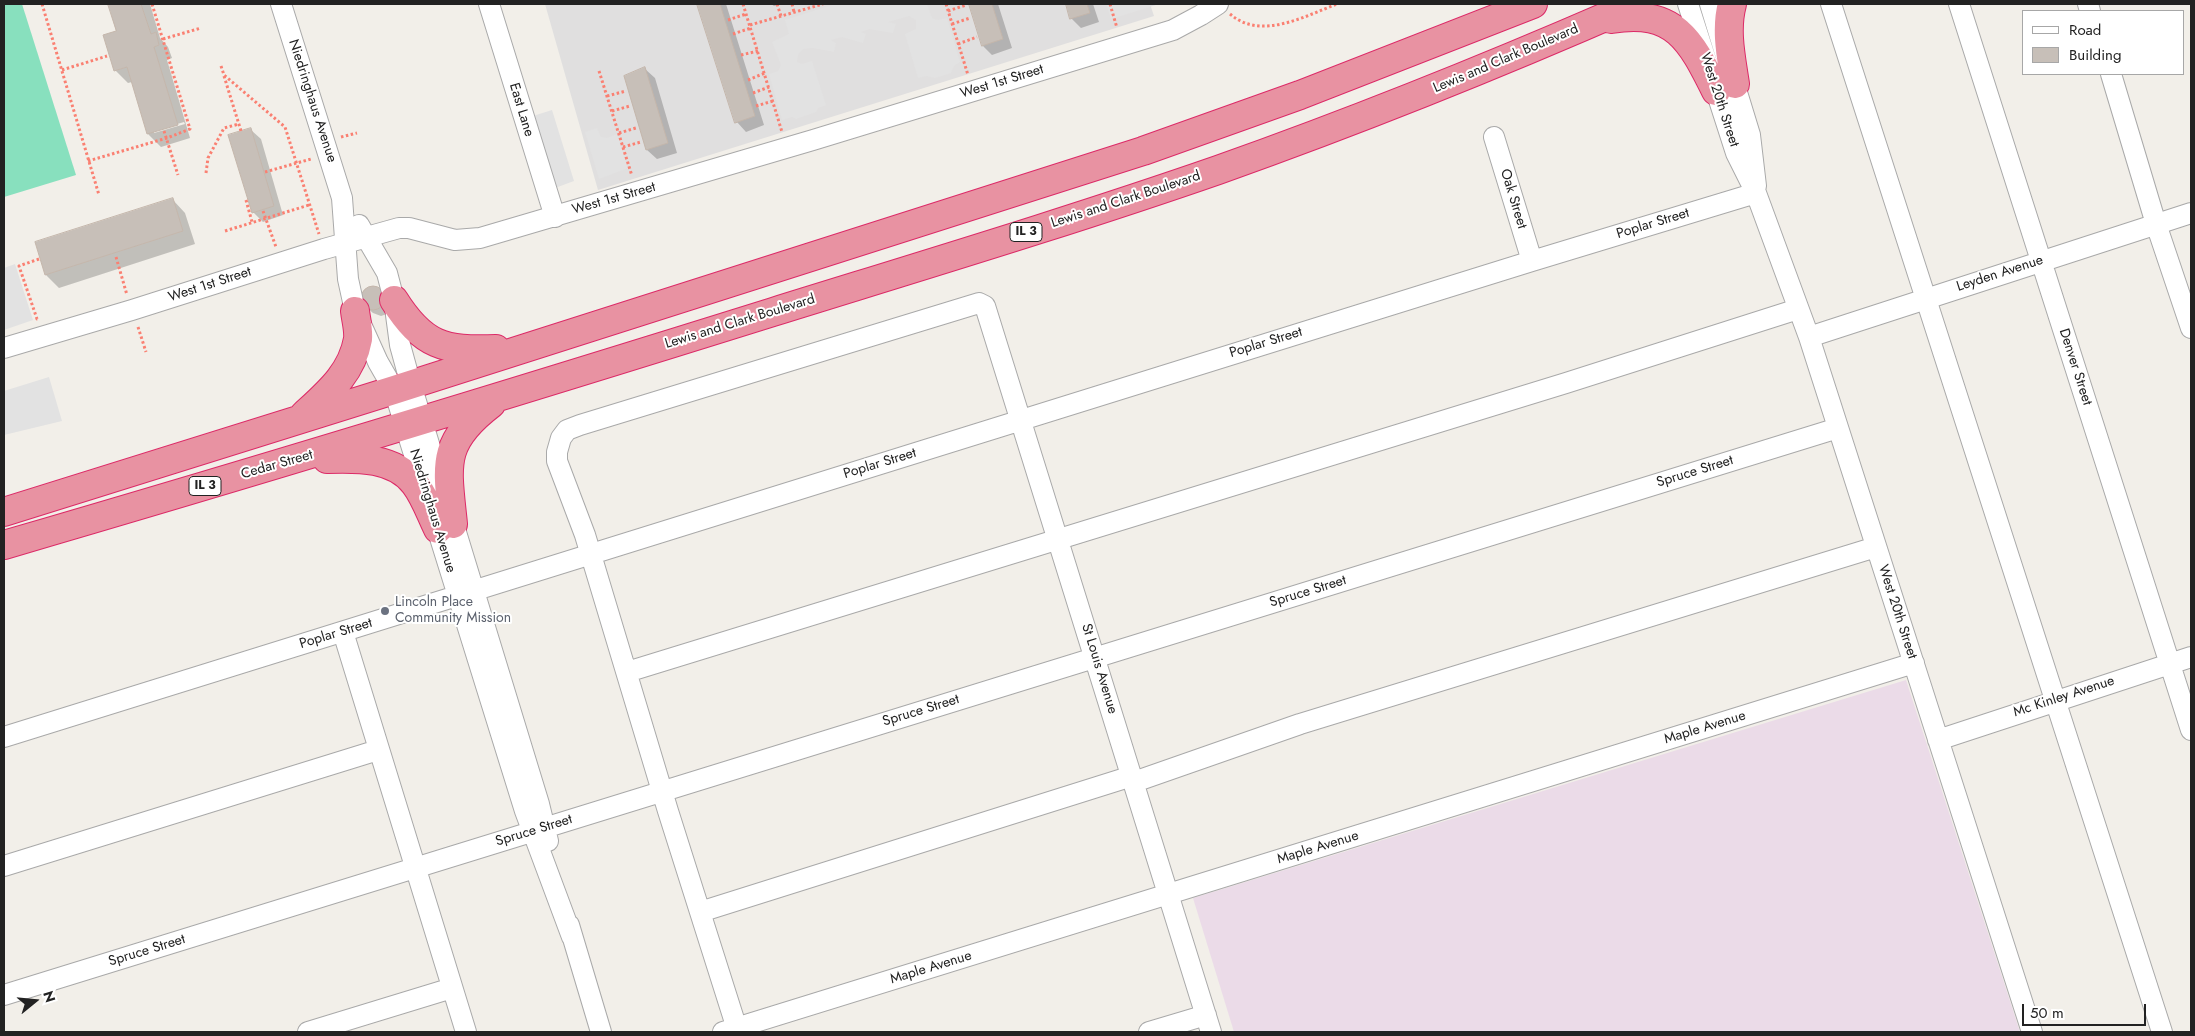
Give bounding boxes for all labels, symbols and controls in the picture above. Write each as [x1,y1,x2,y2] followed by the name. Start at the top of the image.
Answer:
[2022,10,2185,75] legend
[2069,19,2101,41] text: Road
[1431,21,1581,97] street label: Lewis and Clark Boulevard
[284,37,340,165] street label: Niedringhaus Avenue
[2069,44,2121,66] text: Building
[1696,51,1742,149] street label: West 20th Street
[958,61,1046,103] street label: West 1st Street
[505,81,537,139] street label: East Lane
[1496,167,1530,231] street label: Oak Street
[1049,168,1203,232] street label: Lewis and Clark Boulevard
[570,179,658,219] street label: West 1st Street
[1615,205,1691,243] street label: Poplar Street
[1010,222,1042,242] road number: IL 3
[1955,252,2045,296] street label: Leyden Avenue
[166,264,254,306] street label: West 1st Street
[663,291,817,353] street label: Lewis and Clark Boulevard
[1228,324,1304,362] street label: Poplar Street
[2055,327,2095,407] street label: Denver Street
[842,445,918,483] street label: Poplar Street
[239,447,315,483] street label: Cedar Street
[405,447,459,575] street label: Niedringhaus Avenue
[1655,452,1735,492] street label: Spruce Street
[189,476,221,496] road number: IL 3
[1874,563,1920,661] street label: West 20th Street
[1268,572,1348,612] street label: Spruce Street
[395,595,511,628] place label: Lincoln Place Community Mission
[379,605,391,617] marker: Lincoln Place Community Mission
[298,615,374,653] street label: Poplar Street
[1077,622,1121,716] street label: St Louis Avenue
[2011,673,2117,721] street label: Mc Kinley Avenue
[881,691,961,731] street label: Spruce Street
[1662,708,1748,748] street label: Maple Avenue
[494,811,574,851] street label: Spruce Street
[1275,828,1361,868] street label: Maple Avenue
[107,931,187,971] street label: Spruce Street
[888,948,974,988] street label: Maple Avenue
[10,976,60,1026] north arrow
[38,988,61,1005] text: N
[2025,994,2149,1026] scale bar
[2030,1002,2064,1024] text: 50 m

